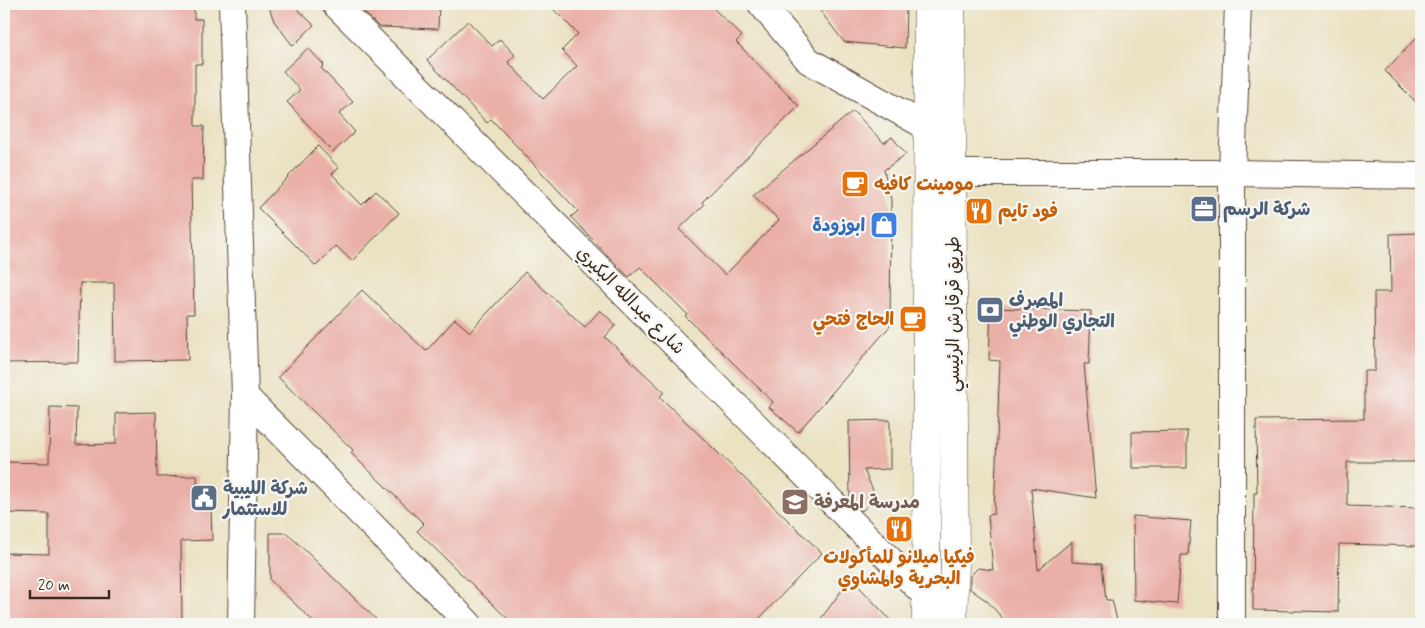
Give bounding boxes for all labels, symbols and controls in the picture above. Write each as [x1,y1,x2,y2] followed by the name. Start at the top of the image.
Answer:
[840,169,870,199] cafe icon: مومينت كافيه
[874,173,974,197] place label: مومينت كافيه
[1189,194,1219,224] office icon: شركة الرسم
[964,196,994,226] restaurant icon: فود تايم
[1223,198,1310,223] place label: شركة الرسم
[998,200,1058,225] place label: فود تايم
[869,210,899,240] shop icon: ابوزودة
[812,214,865,238] place label: ابوزودة
[942,236,969,392] street label: طريق قرقارش الرئيسي
[571,241,690,360] street label: شارع عبدالله البكيري
[1009,289,1115,337] place label: المصرف التجاري الوطني
[975,295,1005,325] bank icon: المصرف التجاري الوطني
[898,304,928,334] cafe icon: الحاج فتحي
[813,308,894,335] place label: الحاج فتحي
[222,477,308,522] place label: شركة الليبية للاستثمار
[189,483,219,513] public building icon: شركة الليبية للاستثمار
[780,487,810,517] school or university icon: مدرسة المعرفة
[814,491,920,515] place label: مدرسة المعرفة
[884,514,914,544] restaurant icon: فيكيا ميلانو للمأكولات البحرية والمشاوي
[823,546,975,592] place label: فيكيا ميلانو للمأكولات البحرية والمشاوي
[30,568,109,600] scale bar
[38,576,70,596] text: 20 m

